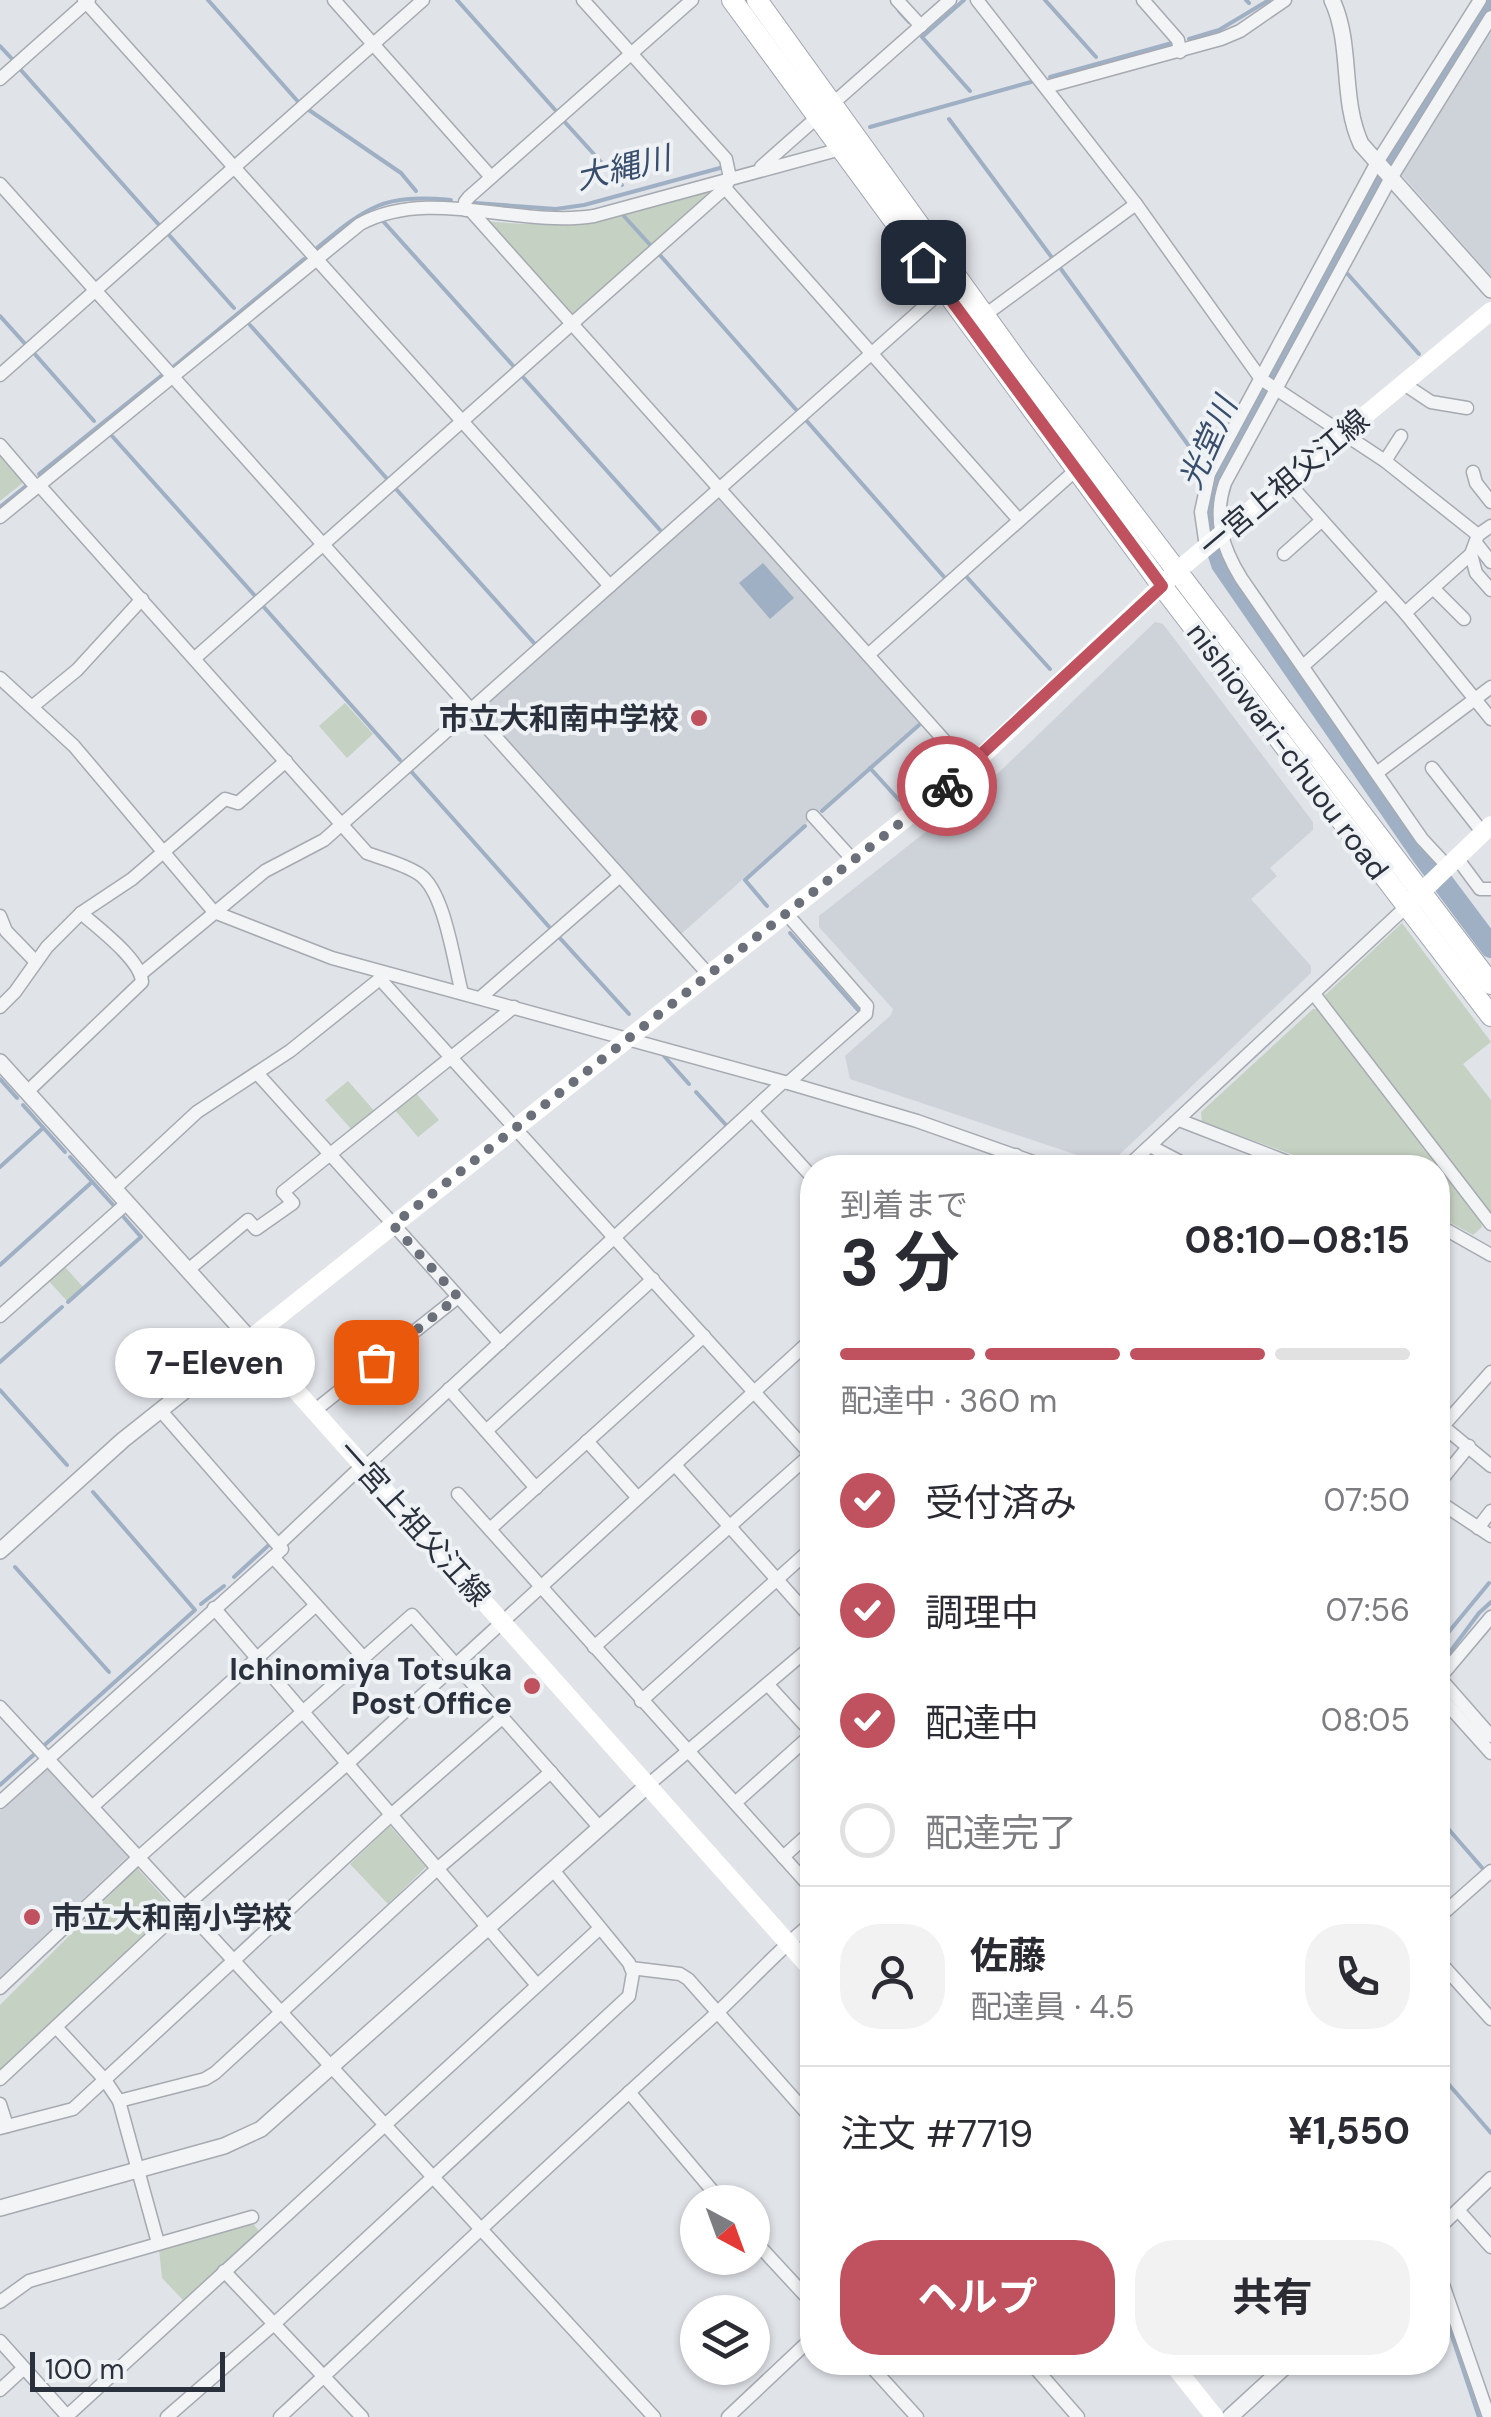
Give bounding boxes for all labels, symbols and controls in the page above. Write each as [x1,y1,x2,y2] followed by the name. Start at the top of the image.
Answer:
[571,136,677,199] water label: 大縄川
[881,220,966,305] pin
[896,235,951,290] icon: home
[1169,388,1248,495] water label: 光堂川
[1191,401,1377,565] street label: 一宮上祖父江線
[1178,615,1398,887] street label: nishiowari-chuou road
[439,699,679,738] place label: 市立大和南中学校
[688,707,710,729] marker: 市立大和南中学校
[897,736,997,836] courier
[920,759,975,814] icon: bike
[840,1184,968,1226] text: 到着まで
[1185,1215,1410,1265] text: 08:10–08:15
[840,1221,959,1305] text: 3 分
[334,1320,419,1405] pin
[116,1327,316,1397] callout: 7-Eleven
[349,1335,404,1390] icon: bag
[146,1342,284,1384] text: 7-Eleven
[840,1380,1057,1422] text: 配達中 · 360 m
[329,1432,499,1614] street label: 一宮上祖父江線
[840,1473,895,1528] icon: check
[925,1478,1077,1528] text: 受付済み
[1324,1479,1410,1521] text: 07:50
[840,1583,895,1638] icon: check
[925,1588,1039,1638] text: 調理中
[1325,1589,1410,1631] text: 07:56
[229,1650,512,1723] place label: Ichinomiya Totsuka Post Office
[521,1675,543,1697] marker: Ichinomiya Totsuka Post Office
[840,1693,895,1748] icon: check
[925,1698,1039,1748] text: 配達中
[1321,1699,1410,1741] text: 08:05
[925,1808,1077,1858] text: 配達完了
[52,1898,292,1937] place label: 市立大和南小学校
[21,1906,43,1928] marker: 市立大和南小学校
[840,1924,945,2029] button: person
[1305,1924,1410,2029] button: phone
[970,1931,1046,1981] text: 佐藤
[970,1986,1135,2028] text: 配達員 · 4.5
[1288,2106,1410,2156] text: ¥1,550
[840,2109,1033,2159] text: 注文 #7719
[680,2185,770,2275] north arrow
[680,2185,770,2385] map controls
[840,2240,1115,2355] button: ヘルプ
[1135,2240,1410,2355] button: 共有
[680,2295,770,2385] button: layers
[30,2347,225,2392] scale bar
[45,2351,124,2388] text: 100 m

